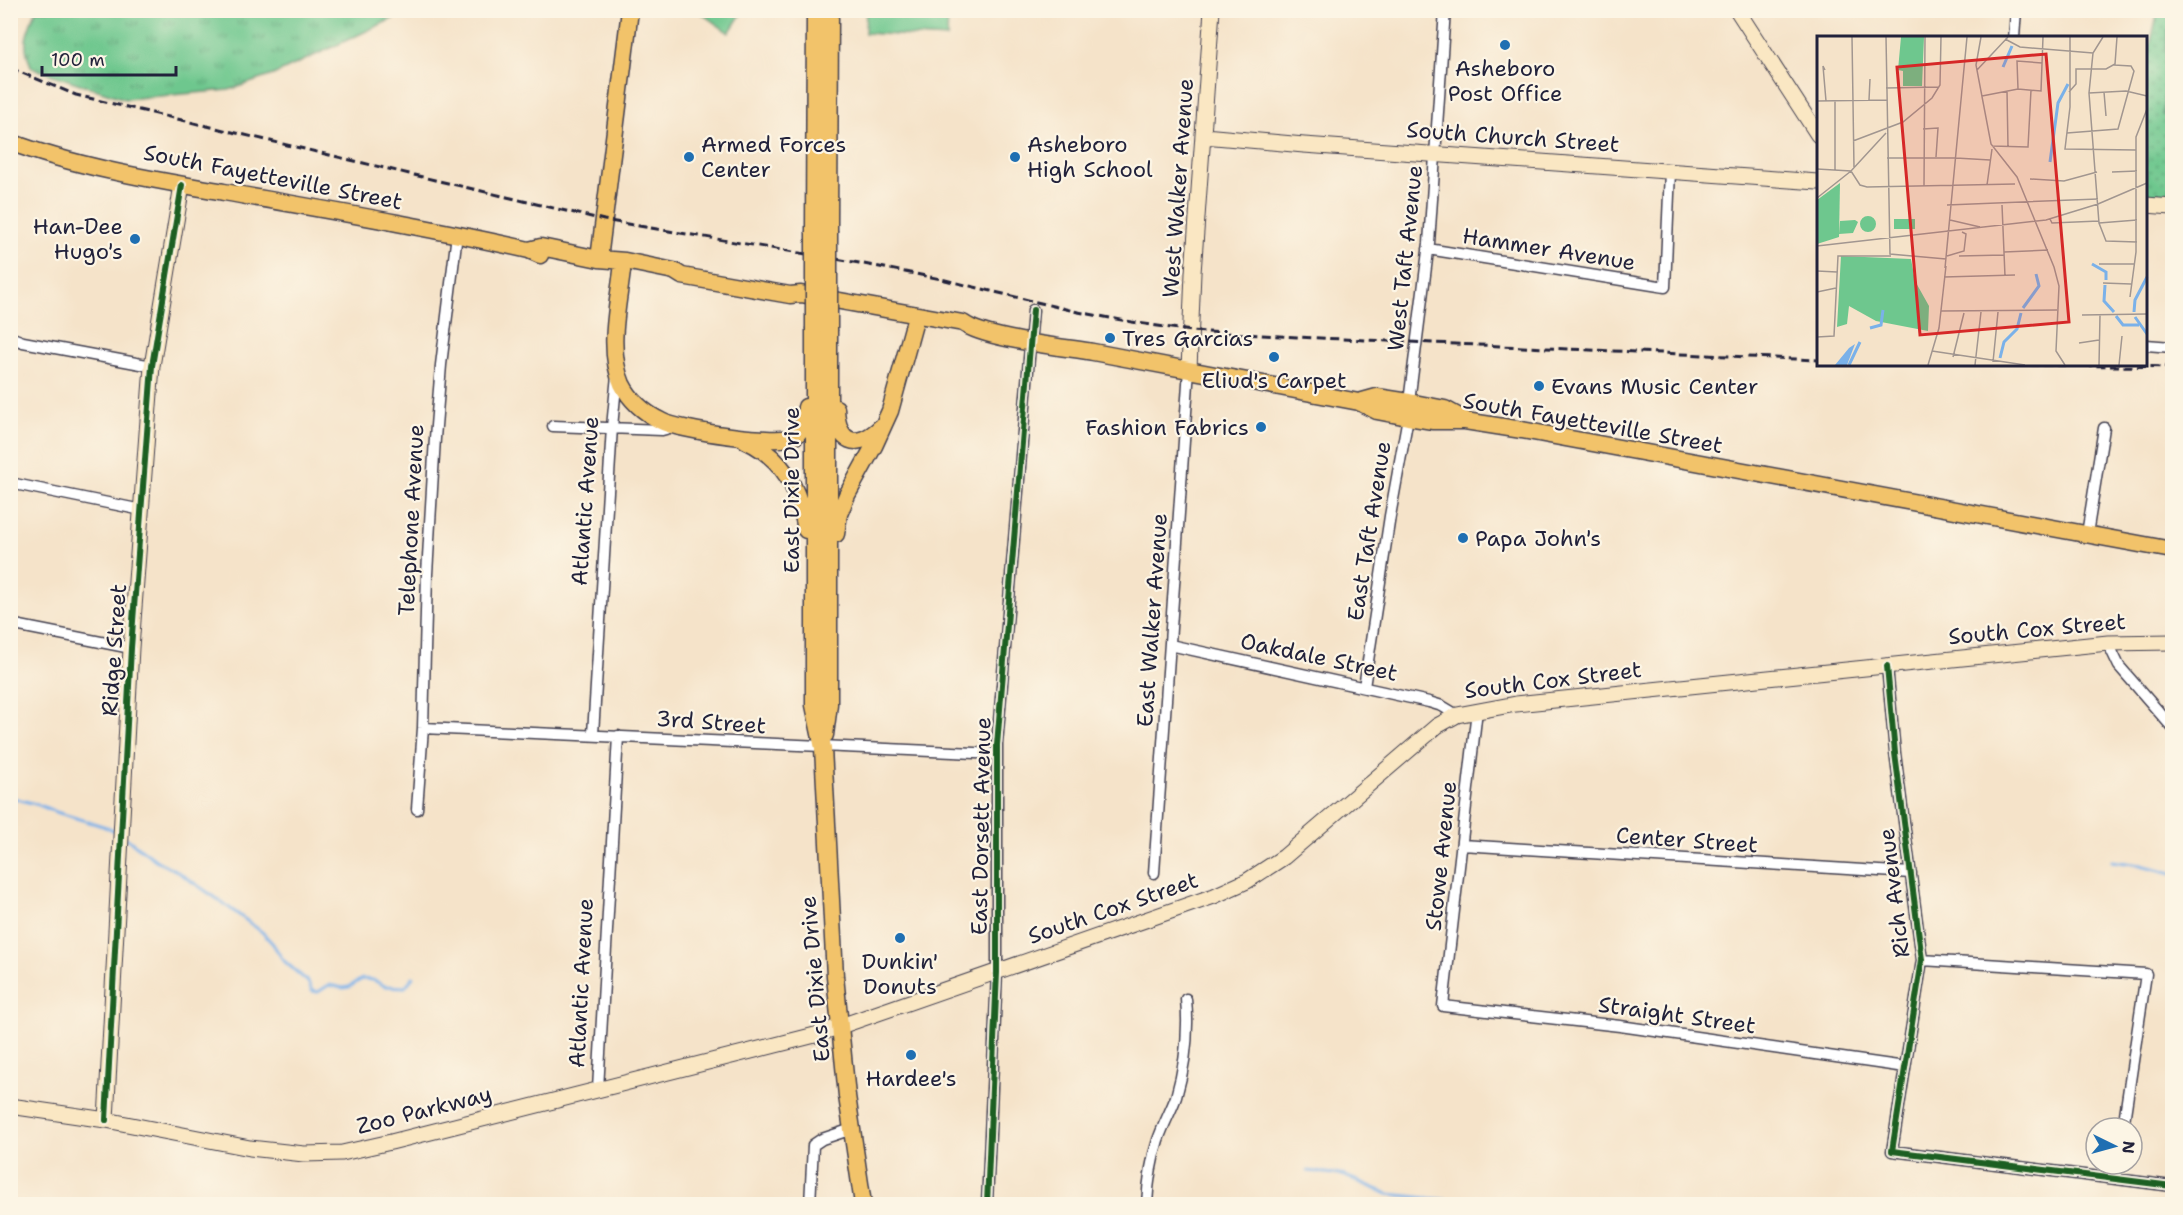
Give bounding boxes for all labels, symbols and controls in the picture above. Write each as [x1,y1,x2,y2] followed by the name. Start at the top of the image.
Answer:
[1817,36,2147,366] inset map
[1498,38,1512,52] marker: Asheboro Post Office
[42,39,176,77] scale bar
[51,48,105,72] text: 100 m
[1448,54,1562,108] place label: Asheboro Post Office
[1156,77,1200,299] street label: West Walker Avenue
[1406,115,1620,159] street label: South Church Street
[701,130,846,184] place label: Armed Forces Center
[1027,130,1153,184] place label: Asheboro High School
[141,138,405,216] street label: South Fayetteville Street
[682,150,696,164] marker: Armed Forces Center
[1008,150,1022,164] marker: Asheboro High School
[1381,163,1429,353] street label: West Taft Avenue
[33,212,123,266] place label: Han-Dee Hugo's
[1460,221,1638,277] street label: Hammer Avenue
[128,232,142,246] marker: Han-Dee Hugo's
[1122,324,1253,353] place label: Tres Garcias
[1103,331,1117,345] marker: Tres Garcias
[1267,350,1281,364] marker: Eliud's Carpet
[1201,366,1347,395] place label: Eliud's Carpet
[1551,372,1759,401] place label: Evans Music Center
[1532,379,1546,393] marker: Evans Music Center
[1461,386,1725,460] street label: South Fayetteville Street
[777,407,806,573] street label: East Dixie Drive
[1085,413,1249,442] place label: Fashion Fabrics
[565,415,605,587] street label: Atlantic Avenue
[1254,420,1268,434] marker: Fashion Fabrics
[392,423,430,617] street label: Telephone Avenue
[1340,439,1398,623] street label: East Taft Avenue
[1130,512,1174,728] street label: East Walker Avenue
[1475,524,1601,553] place label: Papa John's
[1456,531,1470,545] marker: Papa John's
[95,583,133,717] street label: Ridge Street
[1947,607,2127,651] street label: South Cox Street
[1238,626,1400,688] street label: Oakdale Street
[1463,655,1643,705] street label: South Cox Street
[655,704,767,740] street label: 3rd Street
[965,717,997,935] street label: East Dorsett Avenue
[1419,780,1463,932] street label: Stowe Avenue
[1615,821,1759,859] street label: Center Street
[1872,826,1916,960] street label: Rich Avenue
[1024,865,1202,951] street label: South Cox Street
[793,895,837,1063] street label: East Dixie Drive
[562,897,600,1069] street label: Atlantic Avenue
[893,931,907,945] marker: Dunkin' Donuts
[862,947,938,1001] place label: Dunkin' Donuts
[1596,990,1758,1040] street label: Straight Street
[904,1048,918,1062] marker: Hardee's
[865,1064,957,1093] place label: Hardee's
[353,1079,495,1141] street label: Zoo Parkway
[2084,1116,2144,1176] north arrow
[2117,1140,2139,1154] text: N

